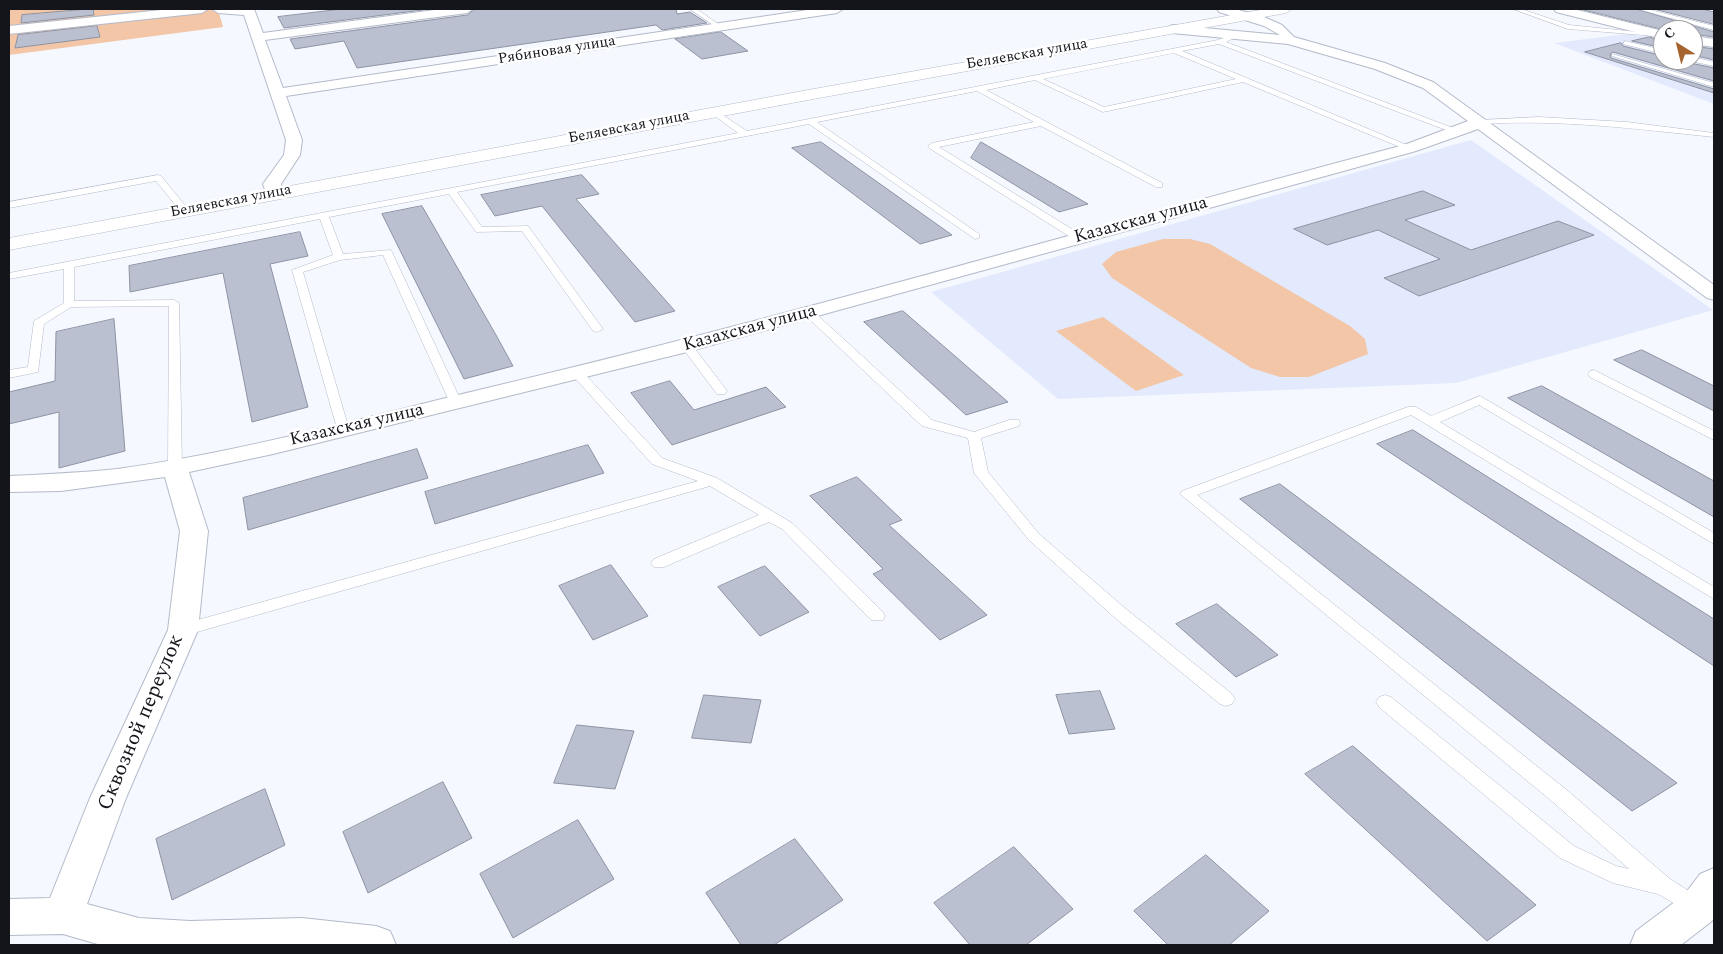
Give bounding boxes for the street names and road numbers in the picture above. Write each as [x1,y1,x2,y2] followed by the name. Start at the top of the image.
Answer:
[497,33,617,69] street label: Рябиновая улица
[965,35,1089,75] street label: Беляевская улица
[567,107,691,149] street label: Беляевская улица
[169,181,293,223] street label: Беляевская улица
[1072,193,1210,249] street label: Казахская улица
[681,301,819,357] street label: Казахская улица
[288,400,426,452] street label: Казахская улица
[94,631,190,815] street label: Сквозной переулок

